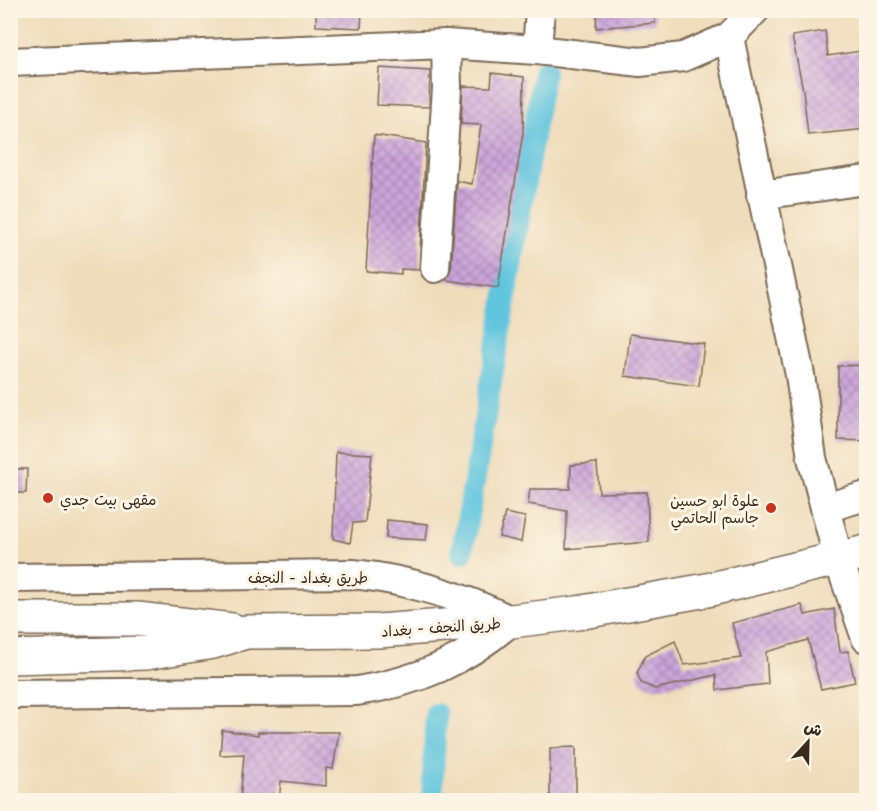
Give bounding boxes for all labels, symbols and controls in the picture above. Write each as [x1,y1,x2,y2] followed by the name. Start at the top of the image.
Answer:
[60,487,156,511] place label: مقهى بيت جدي
[670,488,759,531] place label: علوة ابو حسين جاسم الحاتمي
[41,491,55,505] marker: مقهى بيت جدي
[764,501,778,515] marker: علوة ابو حسين جاسم الحاتمي
[248,565,368,588] street label: طريق بغداد - النجف
[380,610,502,642] street label: طريق النجف - بغداد
[778,712,838,772] north arrow
[801,713,827,742] text: ش

